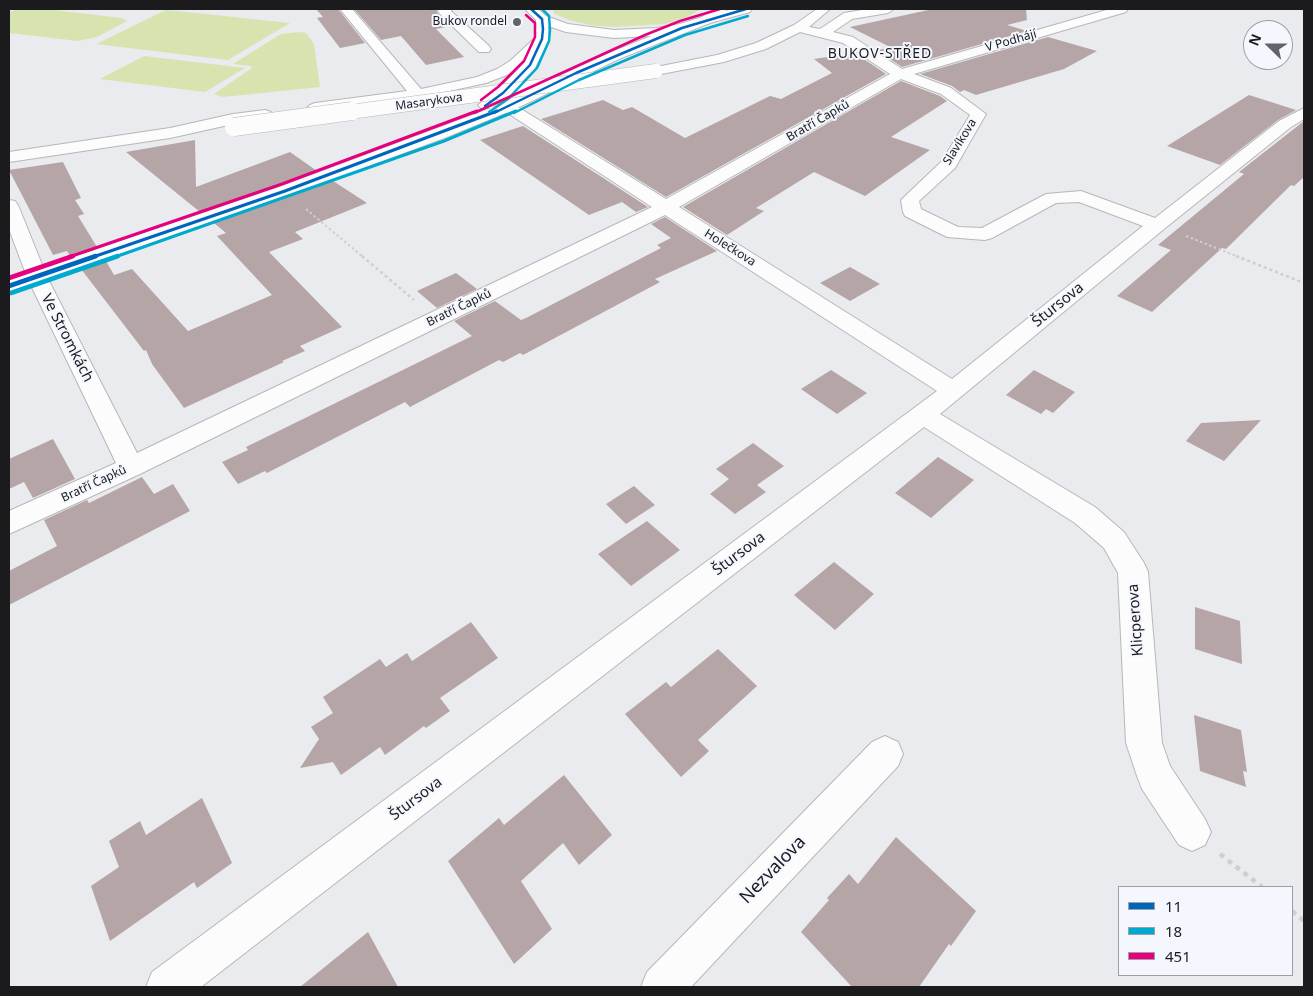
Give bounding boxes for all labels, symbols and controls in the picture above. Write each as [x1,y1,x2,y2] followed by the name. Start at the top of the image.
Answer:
[433,15,507,29] place label: Bukov rondel
[511,16,523,28] marker: Bukov rondel
[1243,20,1293,70] north arrow
[984,27,1038,55] street label: V Podhájí
[1244,31,1265,48] text: N
[826,46,934,62] district label: BUKOV-STŘED
[395,90,463,114] street label: Masarykova
[784,97,852,145] street label: Bratří Čapků
[940,116,980,168] street label: Slavíkova
[702,227,758,269] street label: Holečkova
[1029,279,1087,331] street label: Štursova
[424,286,494,330] street label: Bratří Čapků
[37,291,97,385] street label: Ve Stromkách
[59,463,129,505] street label: Bratří Čapků
[709,528,769,580] street label: Štursova
[1124,583,1148,657] street label: Klicperova
[386,773,446,825] street label: Štursova
[735,832,811,908] street label: Nezvalova
[1118,886,1293,976] legend
[1165,896,1182,916] text: 11
[1165,921,1182,941] text: 18
[1165,946,1191,966] text: 451

